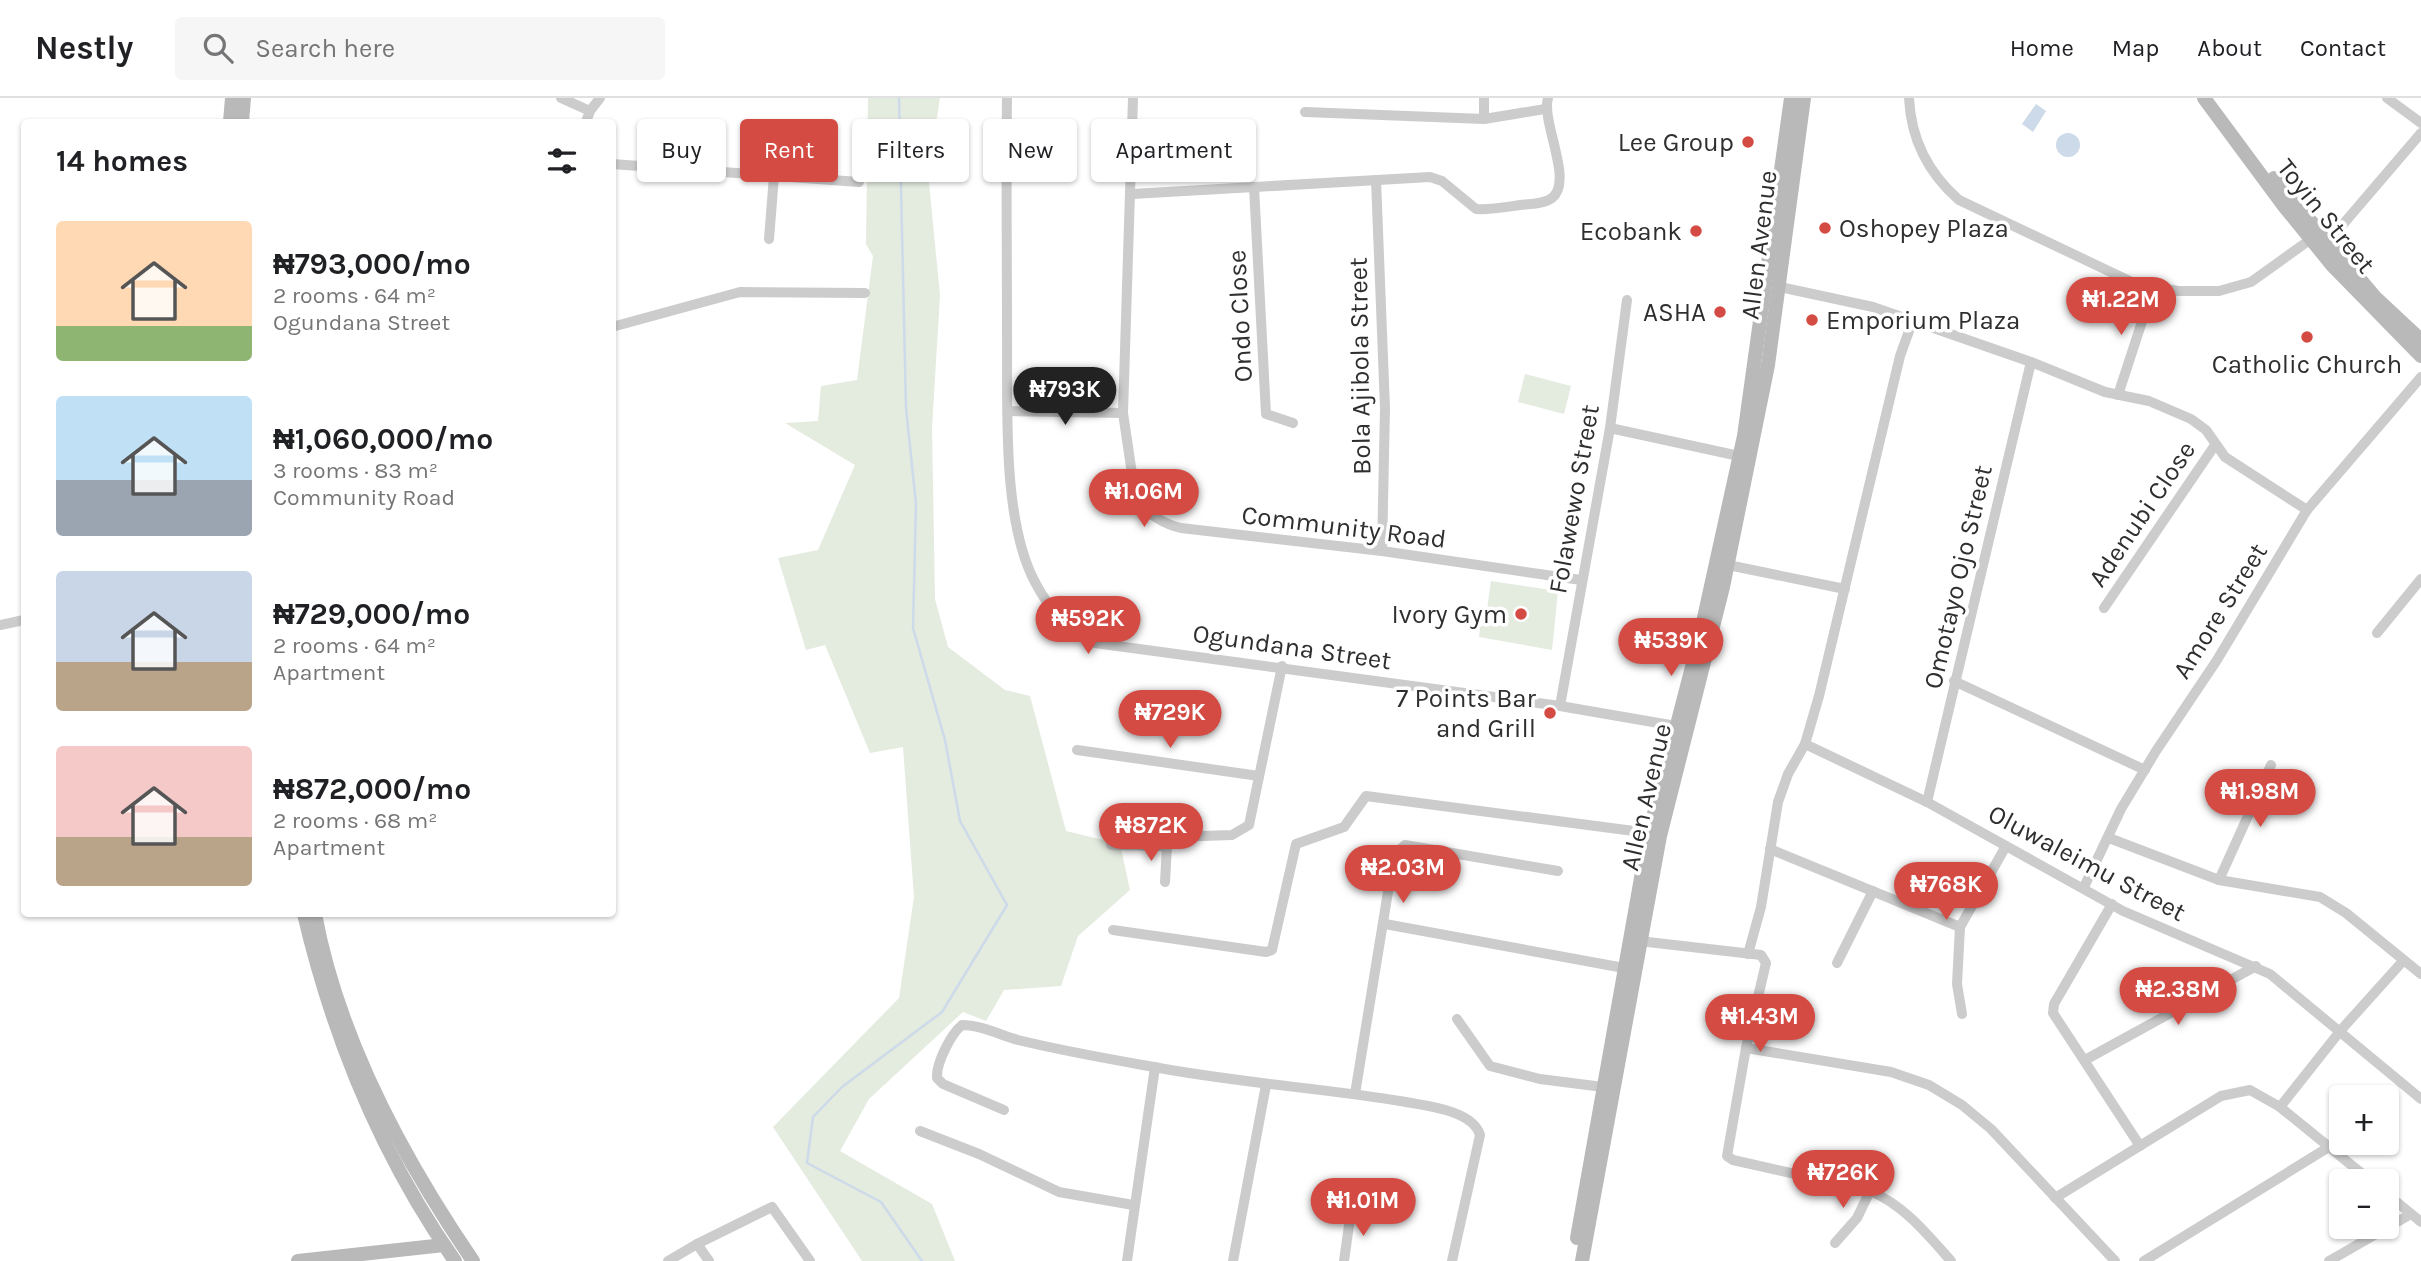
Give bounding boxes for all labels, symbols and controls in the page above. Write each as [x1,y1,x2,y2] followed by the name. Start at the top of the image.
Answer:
[175,17,665,80] search box
[35,29,133,67] text: Nestly
[199,29,237,67] icon: search
[255,33,395,64] text: Search here
[2010,34,2074,62] text: Home
[2112,34,2159,62] text: Map
[2197,34,2262,62] text: About
[2300,34,2386,62] text: Contact
[637,119,726,182] chip: Buy
[740,119,838,182] chip: Rent
[852,119,969,182] chip: Filters
[983,119,1077,182] chip: New
[1091,119,1256,182] chip: Apartment
[1618,127,1734,158] place label: Lee Group
[1740,134,1756,150] marker: Lee Group
[543,142,581,180] icon: filters
[56,143,188,179] text: 14 homes
[2270,153,2382,280] street label: Toyin Street
[1734,169,1784,321] street label: Allen Avenue
[1839,213,2009,244] place label: Oshopey Plaza
[1580,216,1682,247] place label: Ecobank
[1817,220,1833,236] marker: Oshopey Plaza
[1688,223,1704,239] marker: Ecobank
[273,246,471,282] text: ₦793,000/mo
[112,249,196,333] icon: home
[1221,249,1259,383] street label: Ondo Close
[1343,257,1377,475] street label: Bola Ajibola Street
[2064,278,2178,337] pin: ₦1.22M
[273,282,436,309] text: 2 rooms · 64 m²
[2082,286,2160,313] text: ₦1.22M
[1643,297,1706,328] place label: ASHA
[1712,304,1728,320] marker: ASHA
[1826,305,2020,336] place label: Emporium Plaza
[273,309,450,336] text: Ogundana Street
[1804,312,1820,328] marker: Emporium Plaza
[2299,329,2315,345] marker: Catholic Church
[2212,349,2402,380] place label: Catholic Church
[1016,368,1114,427] pin: ₦793K
[1029,376,1101,403] text: ₦793K
[1542,402,1606,596] street label: Folawewo Street
[273,421,493,457] text: ₦1,060,000/mo
[112,424,196,508] icon: home
[2082,435,2202,593] street label: Adenubi Close
[273,457,438,484] text: 3 rooms · 83 m²
[1917,462,1999,692] street label: Omotayo Ojo Street
[1087,470,1201,529] pin: ₦1.06M
[1105,478,1183,505] text: ₦1.06M
[273,484,455,511] text: Community Road
[1240,499,1448,555] street label: Community Road
[2166,537,2274,684] street label: Amore Street
[273,596,470,632] text: ₦729,000/mo
[1039,596,1137,656] pin: ₦592K
[112,599,196,683] icon: home
[1392,599,1507,630] place label: Ivory Gym
[1052,605,1124,632] text: ₦592K
[1513,606,1529,622] marker: Ivory Gym
[1191,618,1393,676] street label: Ogundana Street
[1622,618,1720,678] pin: ₦539K
[1634,627,1708,654] text: ₦539K
[273,632,436,659] text: 2 rooms · 64 m²
[273,659,385,686] text: Apartment
[1396,683,1537,744] place label: 7 Points Bar and Grill
[1121,690,1219,750] pin: ₦729K
[1134,699,1206,726] text: ₦729K
[1542,705,1558,721] marker: 7 Points Bar and Grill
[1614,720,1678,874] street label: Allen Avenue
[2203,770,2317,829] pin: ₦1.98M
[273,771,471,807] text: ₦872,000/mo
[112,774,196,858] icon: home
[2221,778,2299,805] text: ₦1.98M
[1983,798,2191,928] street label: Oluwaleimu Street
[1102,804,1200,863] pin: ₦872K
[273,807,437,834] text: 2 rooms · 68 m²
[1115,812,1187,839] text: ₦872K
[273,834,385,861] text: Apartment
[1346,846,1460,905] pin: ₦2.03M
[1361,854,1445,881] text: ₦2.03M
[1897,862,1995,922] pin: ₦768K
[1910,871,1982,898] text: ₦768K
[2121,968,2235,1027] pin: ₦2.38M
[2136,976,2220,1003] text: ₦2.38M
[1703,995,1817,1054] pin: ₦1.43M
[1721,1003,1799,1030] text: ₦1.43M
[2329,1085,2399,1239] map controls
[2329,1085,2399,1155] button: +
[1794,1150,1892,1210] pin: ₦726K
[1808,1159,1878,1186] text: ₦726K
[2329,1169,2399,1239] button: −
[1306,1178,1420,1238] pin: ₦1.01M
[1327,1187,1399,1214] text: ₦1.01M

